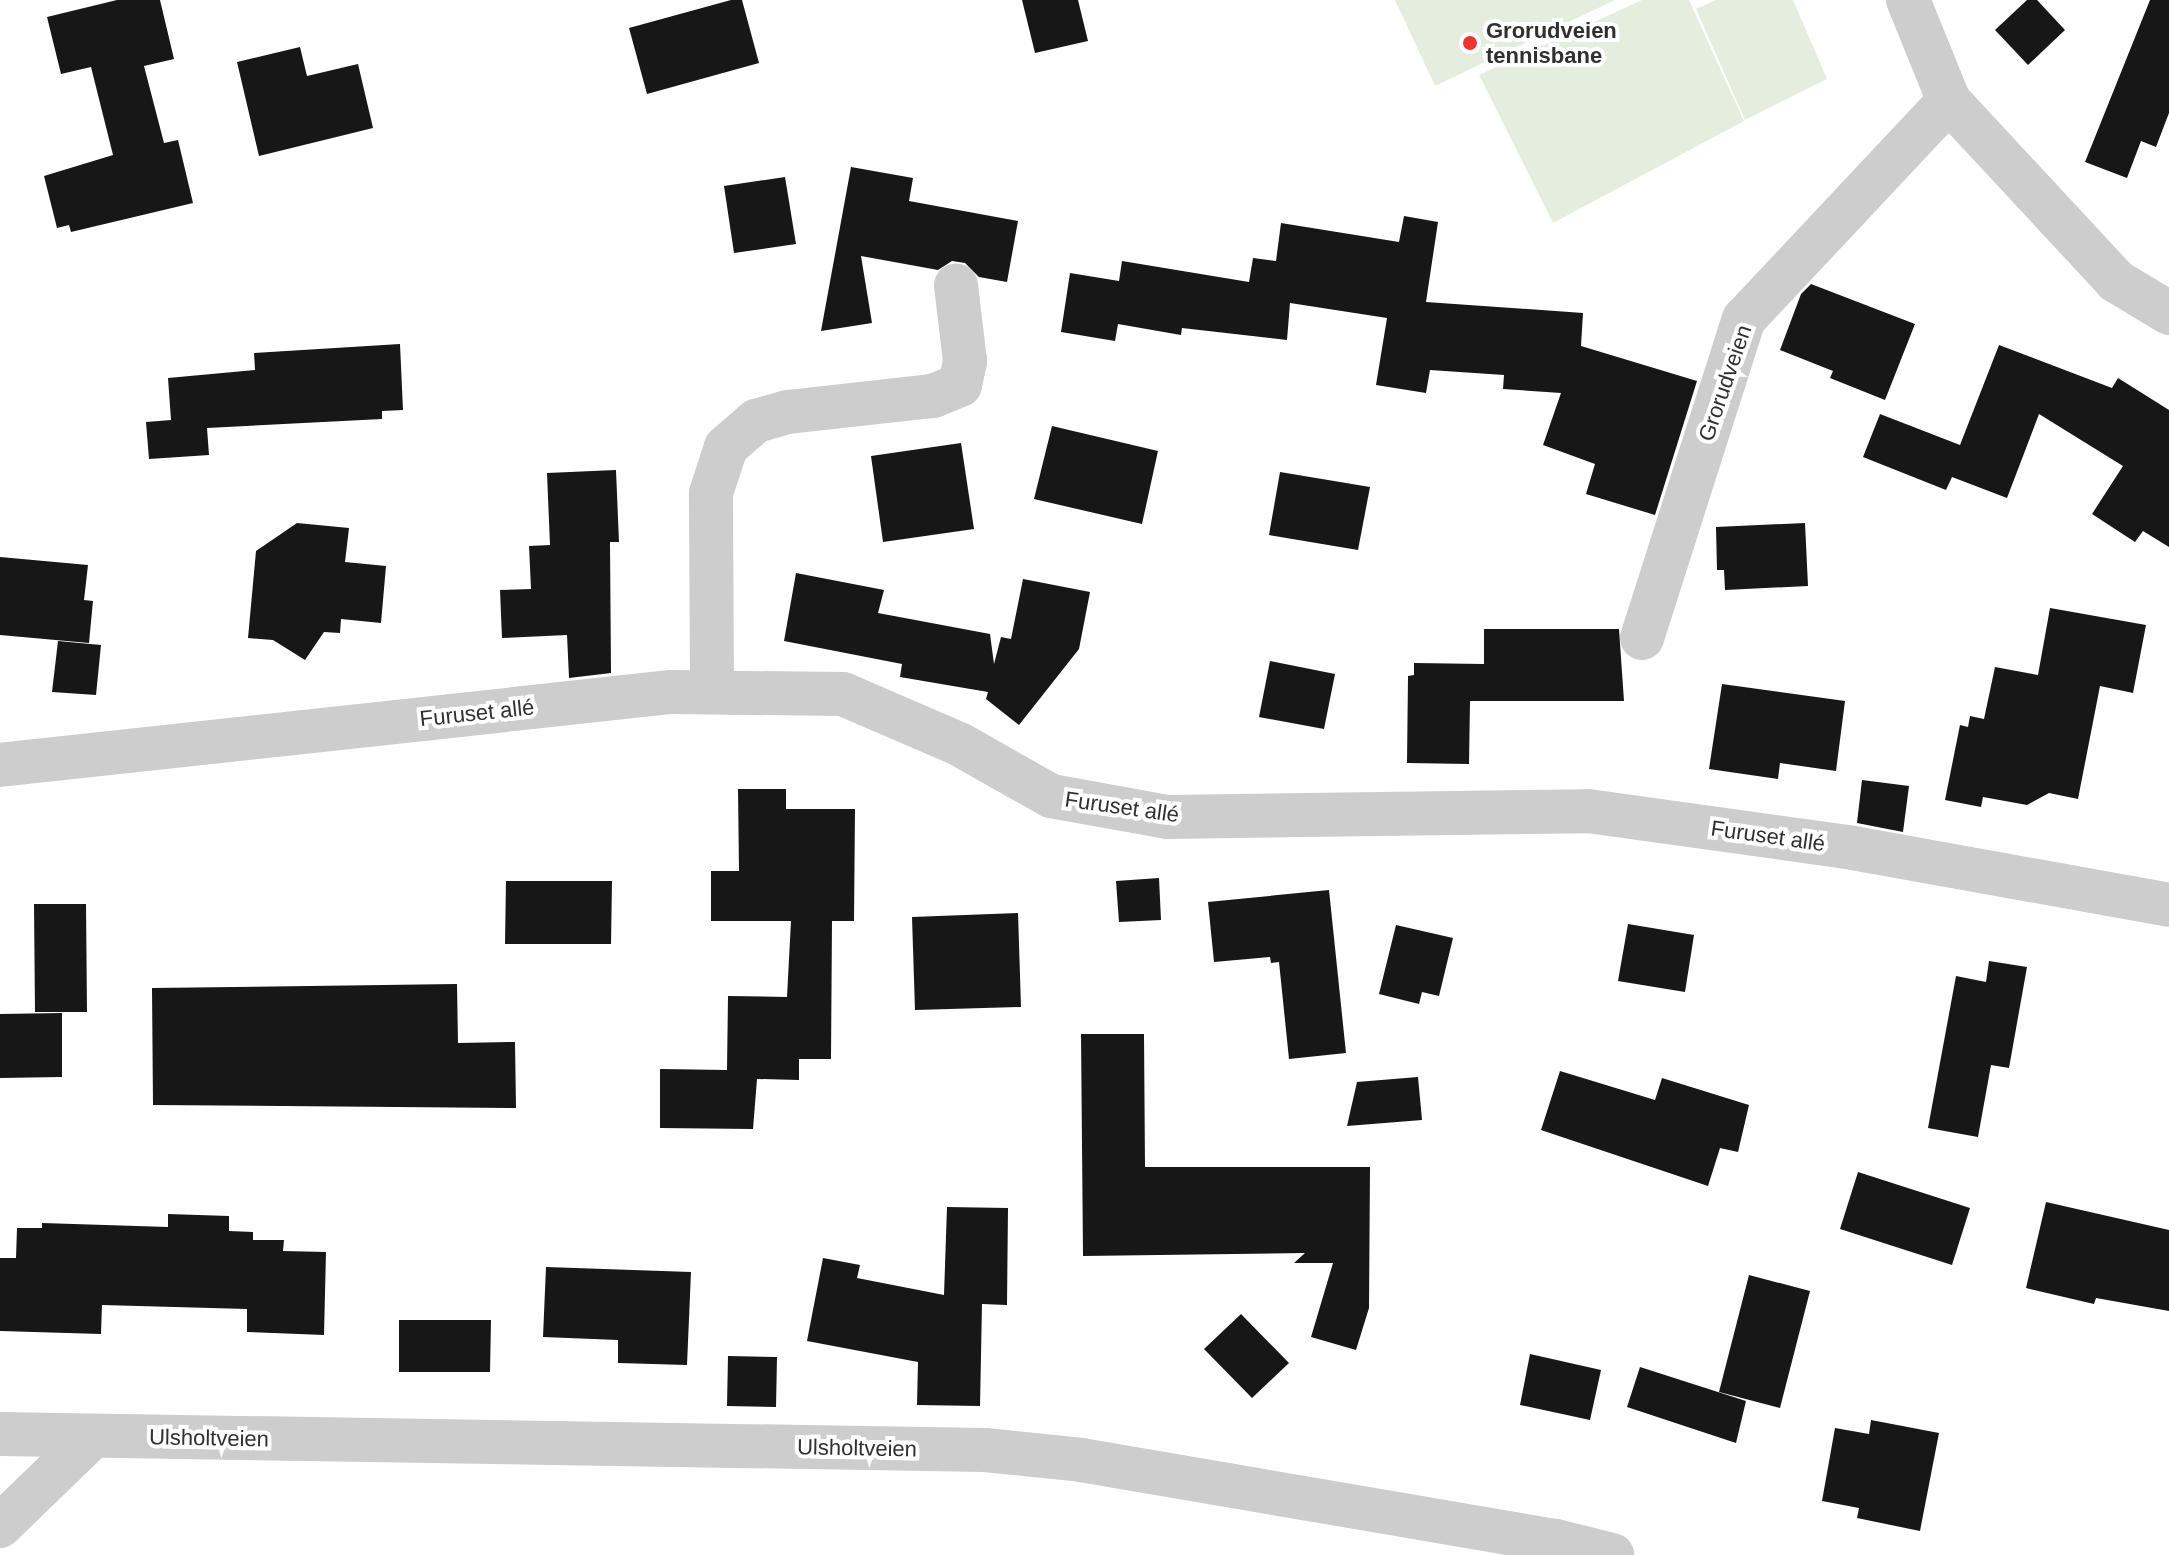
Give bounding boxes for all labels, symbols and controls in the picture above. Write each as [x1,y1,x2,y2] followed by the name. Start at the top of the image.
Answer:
[1486,17,1617,68] place label: Grorudveien tennisbane
[1461,34,1479,52] marker: Grorudveien tennisbane
[1693,321,1757,445] street label: Grorudveien
[418,694,536,732] street label: Furuset allé
[1063,786,1181,828] street label: Furuset allé
[1709,815,1827,857] street label: Furuset allé
[149,1424,269,1452] street label: Ulsholtveien
[797,1434,917,1462] street label: Ulsholtveien

